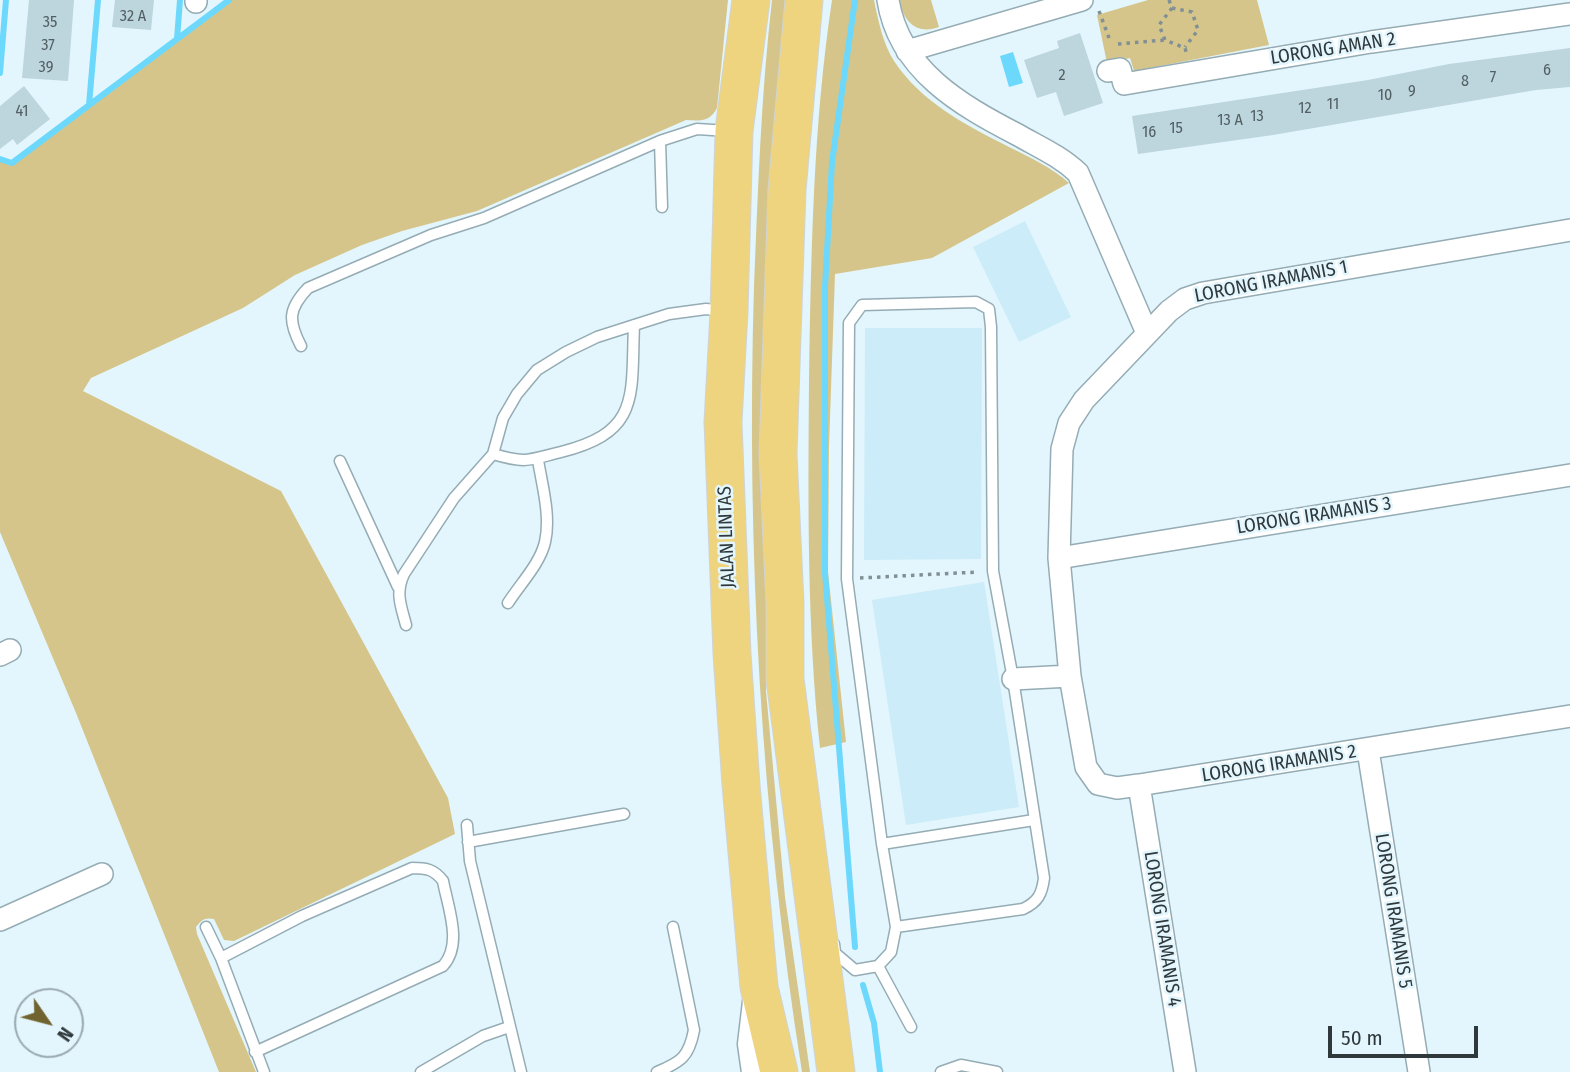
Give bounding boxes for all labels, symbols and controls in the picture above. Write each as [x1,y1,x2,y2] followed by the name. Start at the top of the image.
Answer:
[120,7,146,27] house number: 32 A
[43,13,57,33] house number: 35
[1269,28,1397,70] street label: LORONG AMAN 2
[41,36,55,56] house number: 37
[39,58,53,78] house number: 39
[1543,61,1551,81] house number: 6
[1058,66,1066,86] house number: 2
[1490,68,1496,88] house number: 7
[1461,72,1469,92] house number: 8
[1408,82,1416,102] house number: 9
[1378,86,1392,106] house number: 10
[1327,95,1339,115] house number: 11
[1298,99,1312,119] house number: 12
[15,102,29,122] house number: 41
[1250,107,1264,127] house number: 13
[1217,111,1243,131] house number: 13 A
[1169,119,1183,139] house number: 15
[1142,123,1156,143] house number: 16
[1193,256,1349,308] street label: LORONG IRAMANIS 1
[714,486,740,588] street label: JALAN LINTAS
[1235,493,1393,539] street label: LORONG IRAMANIS 3
[1200,741,1358,787] street label: LORONG IRAMANIS 2
[1370,832,1416,990] street label: LORONG IRAMANIS 5
[1138,850,1186,1008] street label: LORONG IRAMANIS 4
[14,988,84,1058] north arrow
[1332,1012,1482,1056] scale bar
[52,1023,78,1045] text: N
[1341,1025,1383,1051] text: 50 m

